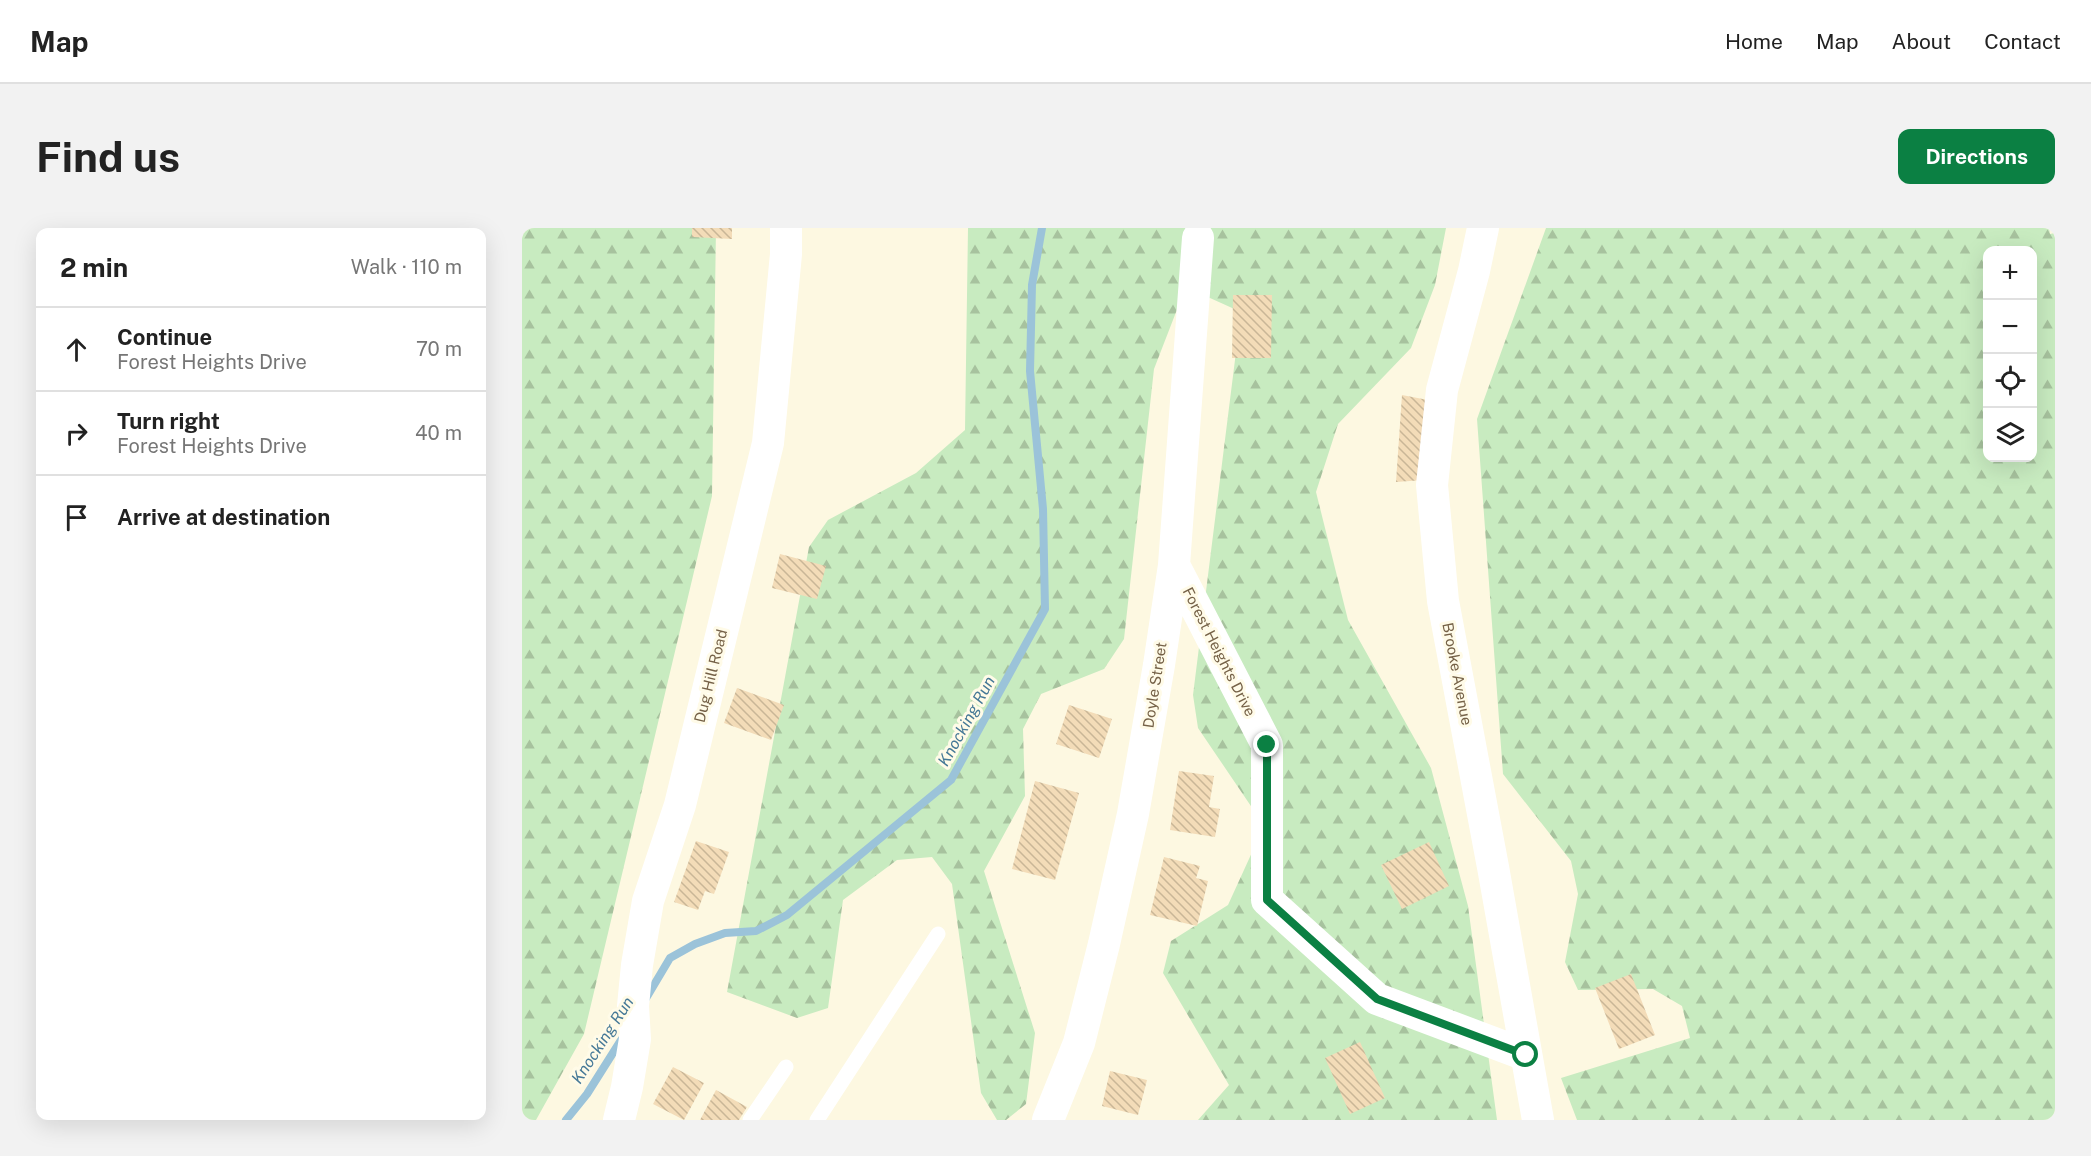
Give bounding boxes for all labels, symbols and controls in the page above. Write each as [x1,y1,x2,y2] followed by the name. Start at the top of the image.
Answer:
[30,25,89,58] text: Map
[1725,29,1783,54] text: Home
[1816,29,1859,54] text: Map
[1892,29,1951,54] text: About
[1984,29,2061,54] text: Contact
[1898,129,2055,184] button: Directions
[36,132,180,181] text: Find us
[1983,246,2037,462] map controls
[1983,246,2037,300] button: +
[60,252,128,283] text: 2 min
[351,255,462,279] text: Walk · 110 m
[1983,300,2037,354] button: −
[117,324,212,350] text: Continue
[60,333,93,366] icon: ahead
[416,337,462,361] text: 70 m
[117,350,307,374] text: Forest Heights Drive
[1983,354,2037,408] button: locate
[117,408,220,434] text: Turn right
[1983,408,2037,462] button: layers
[60,417,93,450] icon: right
[415,421,462,445] text: 40 m
[117,434,307,458] text: Forest Heights Drive
[60,501,93,534] icon: arrive
[117,504,330,530] text: Arrive at destination
[1180,584,1259,719] street label: Forest Heights Drive
[1439,621,1476,727] street label: Brooke Avenue
[691,628,730,724] street label: Dug Hill Road
[1139,641,1170,729] street label: Doyle Street
[934,673,999,769] water label: Knocking Run
[1253,731,1279,757] route end
[567,993,638,1087] water label: Knocking Run
[1512,1041,1538,1067] route start

